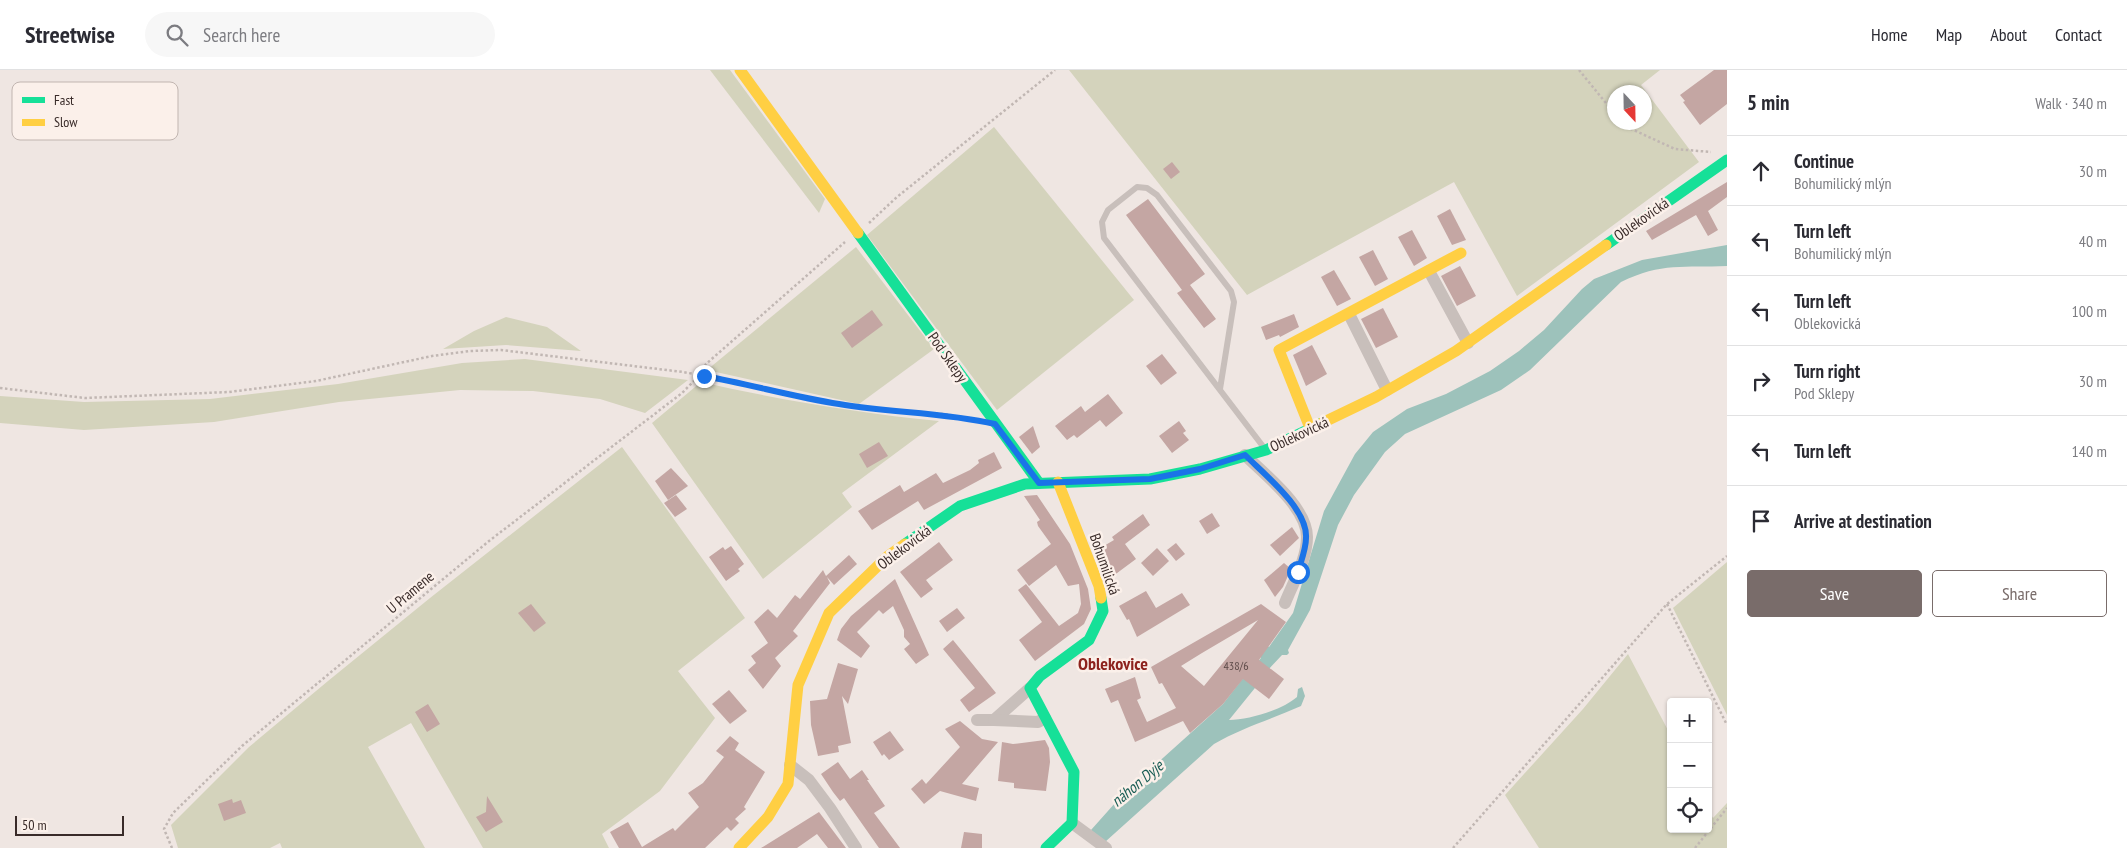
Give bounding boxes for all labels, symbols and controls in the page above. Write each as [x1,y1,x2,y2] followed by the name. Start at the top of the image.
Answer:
[145,12,495,57] search box
[25,19,115,50] text: Streetwise
[163,21,191,49] icon: search
[203,23,280,47] text: Search here
[1871,23,1908,46] text: Home
[1936,23,1962,46] text: Map
[1990,23,2027,46] text: About
[2055,23,2102,46] text: Contact
[12,82,178,140] legend
[1607,85,1652,130] north arrow
[1747,89,1789,116] text: 5 min
[54,91,74,109] text: Fast
[2035,93,2107,113] text: Walk · 340 m
[54,113,78,131] text: Slow
[1794,149,1854,173] text: Continue
[1747,157,1775,185] icon: ahead
[2079,161,2107,181] text: 30 m
[1794,173,1892,193] text: Bohumilický mlýn
[1610,193,1672,245] street label: Oblekovická
[1794,219,1851,243] text: Turn left
[1747,227,1775,255] icon: left
[2079,231,2107,251] text: 40 m
[1794,243,1892,263] text: Bohumilický mlýn
[1794,289,1851,313] text: Turn left
[1747,297,1775,325] icon: left
[2072,301,2107,321] text: 100 m
[1794,313,1861,333] text: Oblekovická
[924,328,972,386] street label: Pod Sklepy
[1794,359,1860,383] text: Turn right
[693,365,716,388] route end
[1747,367,1775,395] icon: right
[2079,371,2107,391] text: 30 m
[1794,383,1854,403] text: Pod Sklepy
[1267,412,1331,456] street label: Oblekovická
[1747,437,1775,465] icon: left
[1794,439,1851,463] text: Turn left
[2072,441,2107,461] text: 140 m
[1747,507,1775,535] icon: arrive
[1794,509,1932,533] text: Arrive at destination
[873,521,935,573] street label: Oblekovická
[1086,531,1124,597] street label: Bohumilická
[1287,561,1310,584] route start
[382,567,438,617] street label: U Pramene
[1747,570,1922,617] button: Save
[1932,570,2107,617] button: Share
[1078,652,1148,675] district label: Oblekovice
[1223,658,1249,673] house number: 438/6
[1667,698,1712,833] map controls
[1667,698,1712,743] button: +
[1667,743,1712,788] button: −
[1107,755,1168,811] water label: náhon Dyje
[1667,788,1712,833] button: locate
[15,813,124,836] scale bar
[22,816,47,834] text: 50 m

